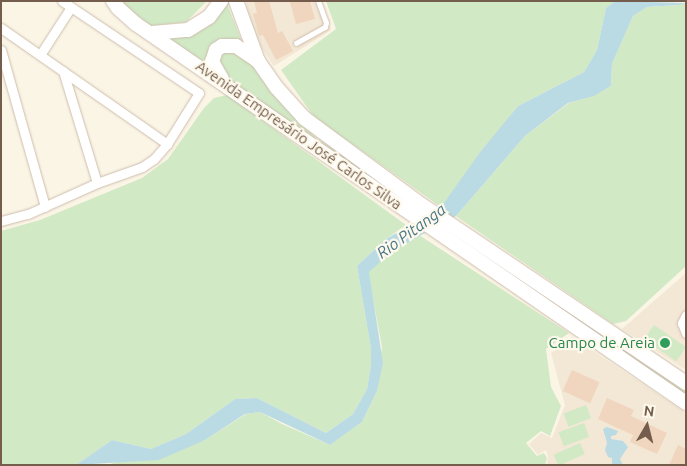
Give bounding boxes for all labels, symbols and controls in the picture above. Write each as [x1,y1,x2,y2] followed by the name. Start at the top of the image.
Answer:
[193,57,405,213] street label: Avenida Empresário José Carlos Silva
[373,200,449,262] water label: Rio Pitanga
[549,334,655,352] place label: Campo de Areia
[659,337,671,349] marker: Campo de Areia
[622,401,672,451] north arrow
[643,402,655,420] text: N

